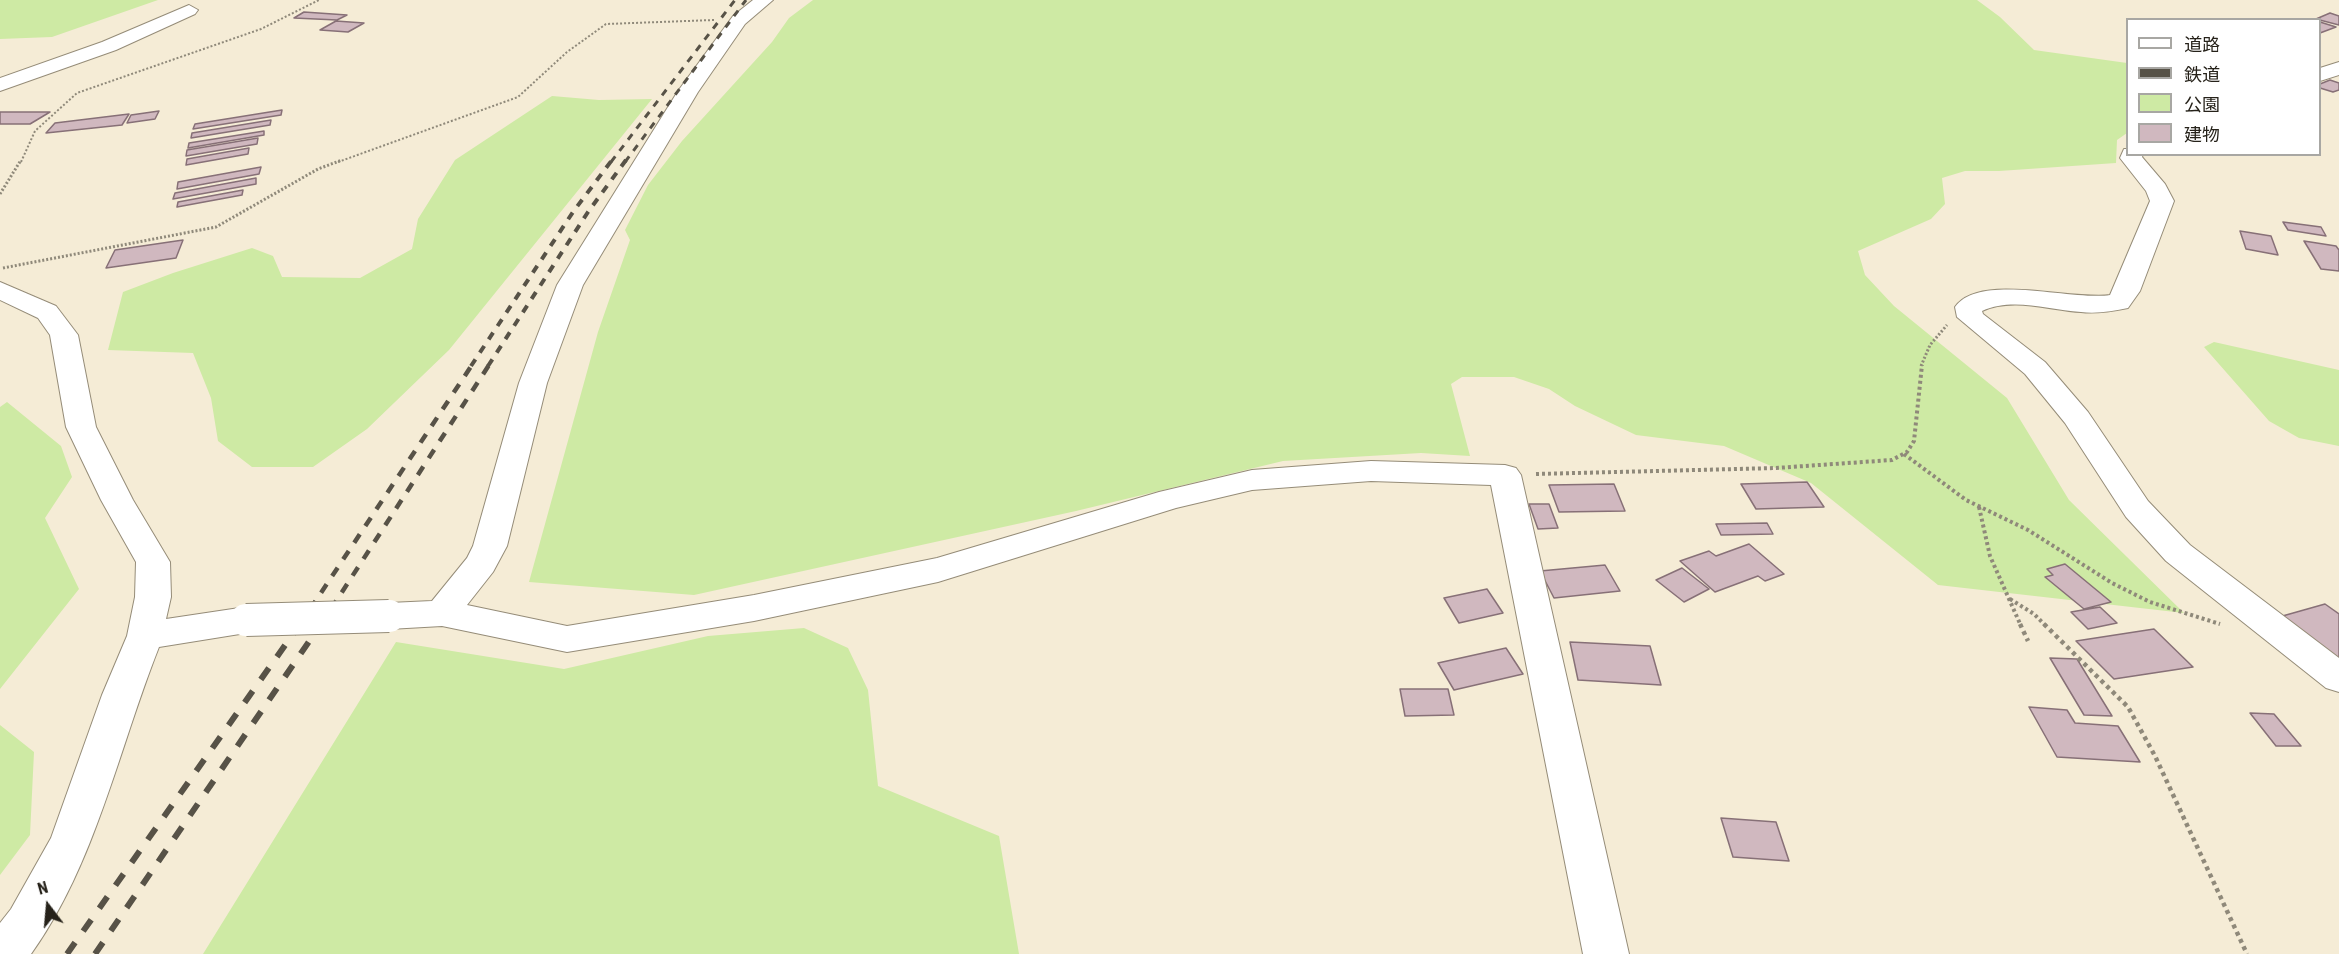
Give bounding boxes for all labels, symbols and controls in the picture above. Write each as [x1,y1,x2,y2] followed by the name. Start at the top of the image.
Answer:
[2126,18,2321,156] legend
[2184,34,2220,55] text: 道路
[2184,64,2220,85] text: 鉄道
[2184,94,2220,115] text: 公園
[2184,124,2220,145] text: 建物
[18,876,78,936] north arrow
[36,878,50,899] text: N

